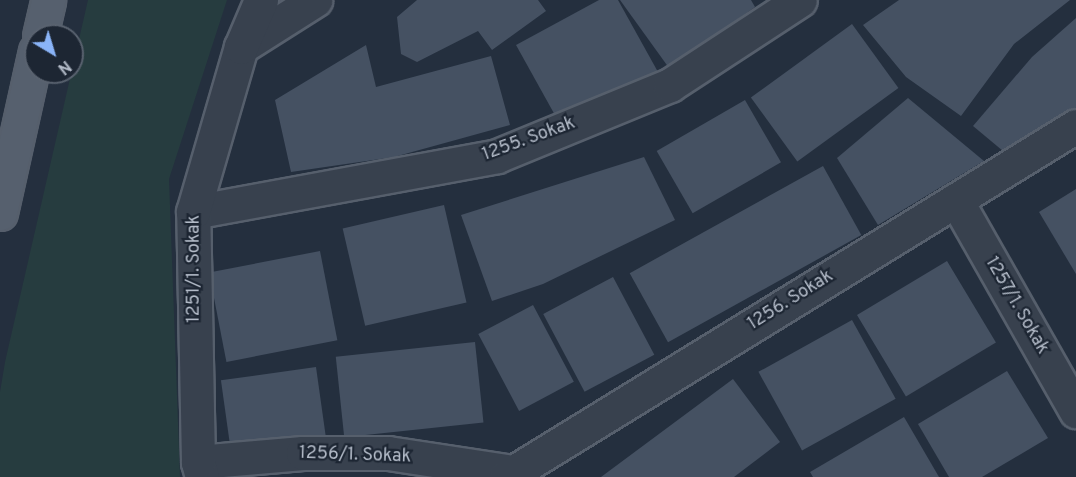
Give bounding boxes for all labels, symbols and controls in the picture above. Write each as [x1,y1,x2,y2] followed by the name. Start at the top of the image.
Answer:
[24,24,84,84] north arrow
[53,55,75,78] text: N
[480,113,578,167] street label: 1255. Sokak
[184,215,206,323] street label: 1251/1. Sokak
[980,254,1052,358] street label: 1257/1. Sokak
[744,266,838,336] street label: 1256. Sokak
[299,443,411,469] street label: 1256/1. Sokak

